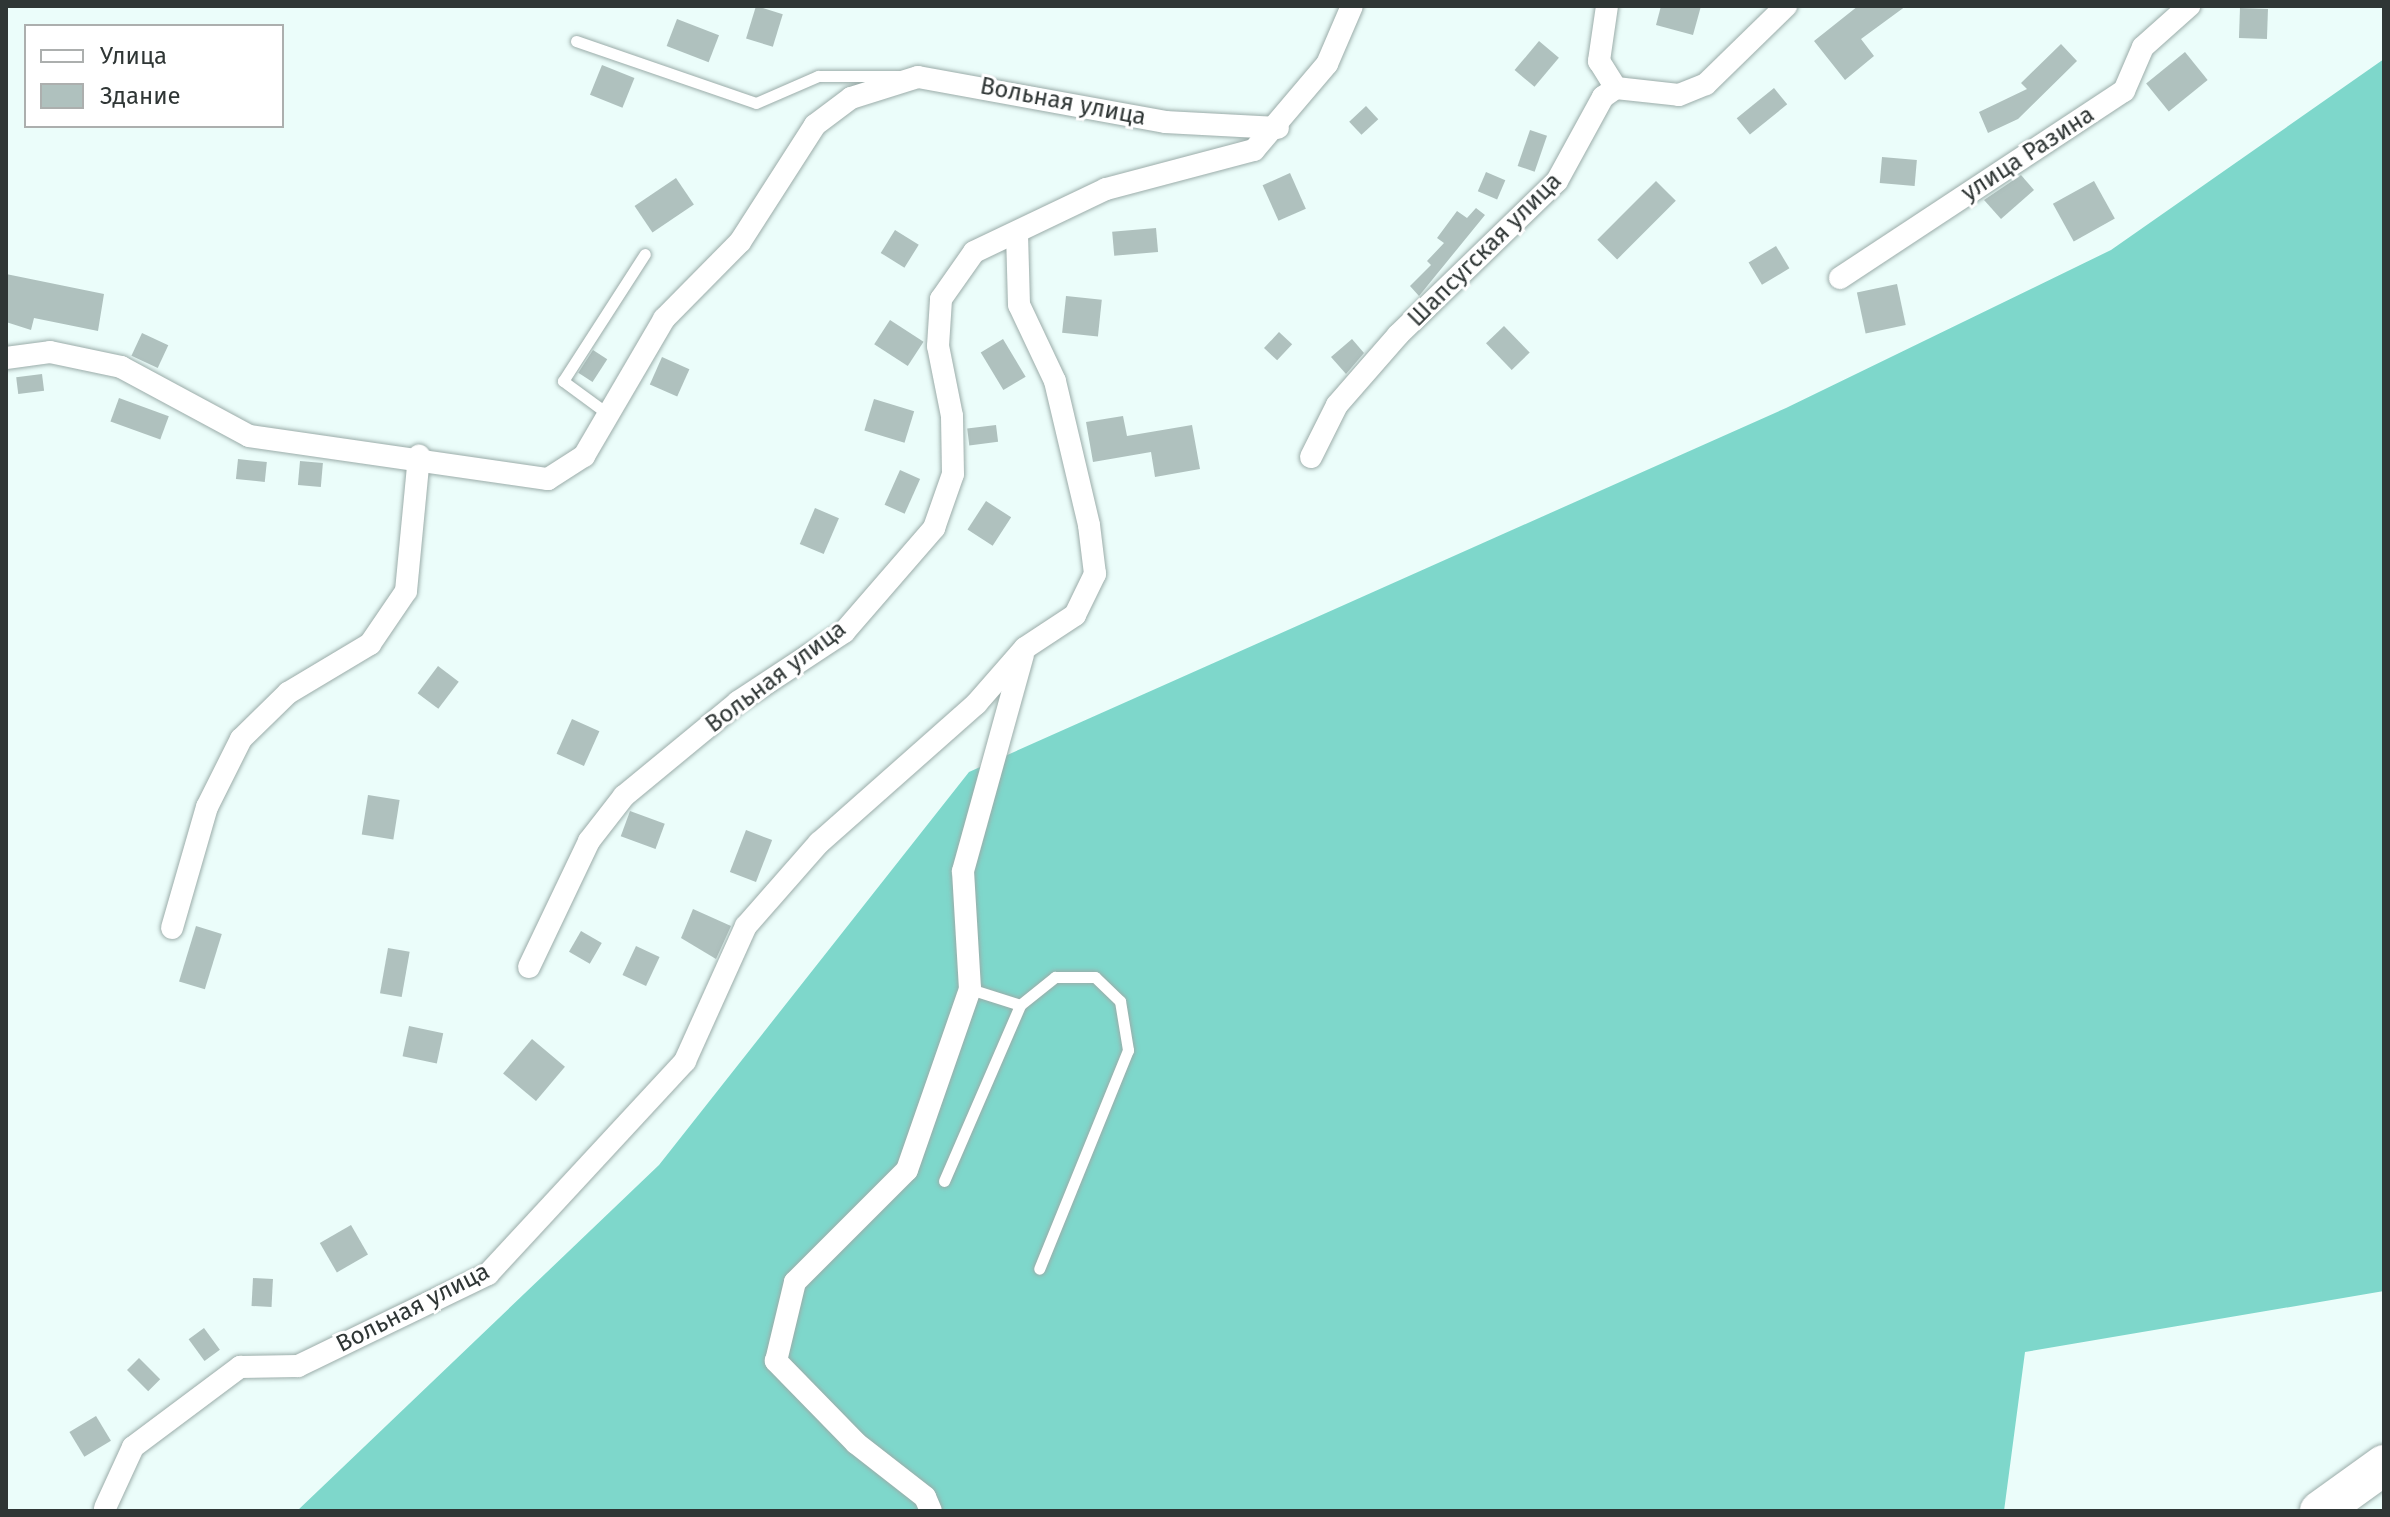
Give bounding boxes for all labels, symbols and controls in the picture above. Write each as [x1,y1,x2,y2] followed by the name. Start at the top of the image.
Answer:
[24,24,284,128] legend
[100,42,167,70] text: Улица
[978,72,1148,132] street label: Вольная улица
[100,82,181,110] text: Здание
[1956,100,2100,208] street label: улица Разина
[1402,167,1568,333] street label: Шапсугская улица
[700,615,852,739] street label: Вольная улица
[331,1257,495,1359] street label: Вольная улица

